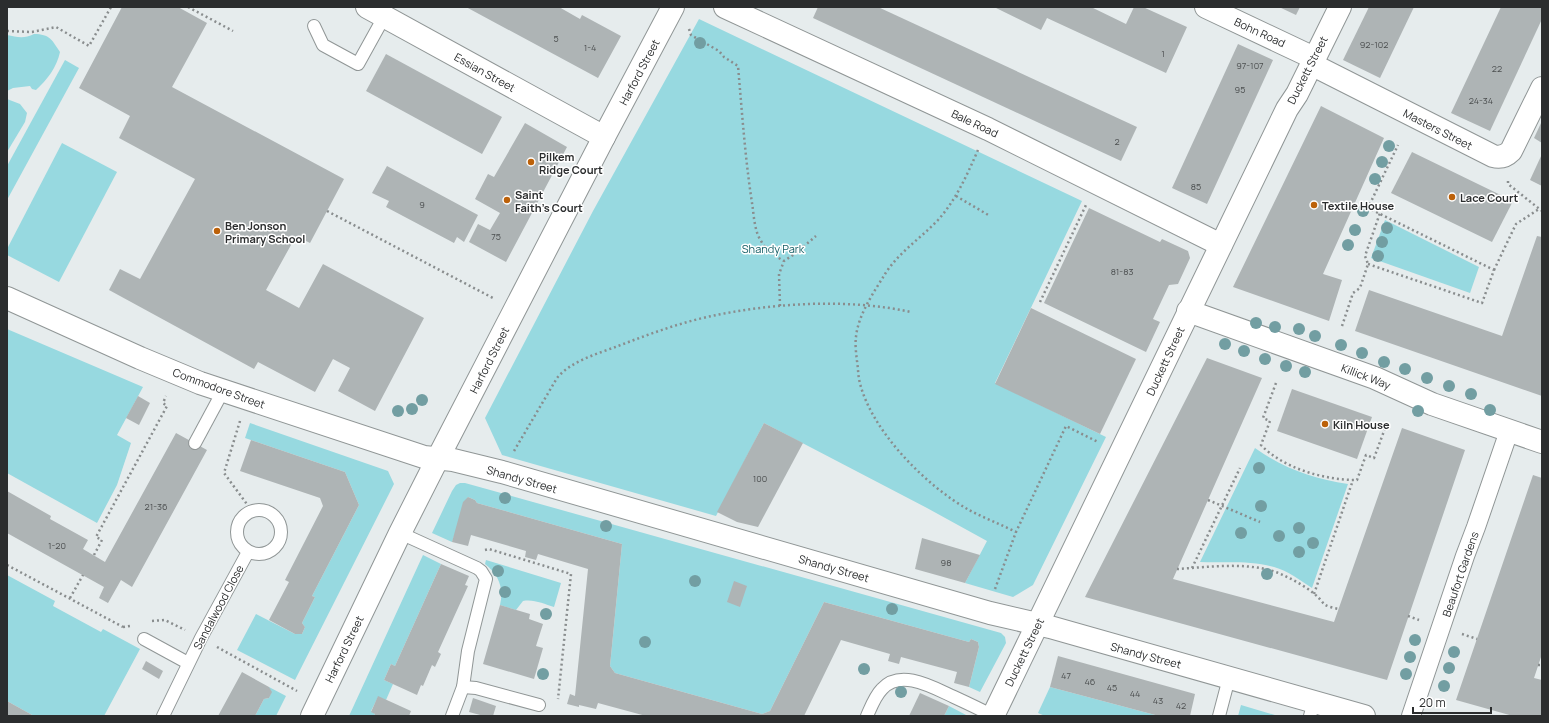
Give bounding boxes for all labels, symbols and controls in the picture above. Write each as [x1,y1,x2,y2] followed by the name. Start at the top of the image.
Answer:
[1232,14,1288,50] street label: Bohn Road
[553,32,559,45] house number: 5
[1283,33,1331,107] street label: Duckett Street
[615,36,663,108] street label: Harford Street
[1360,38,1388,51] house number: 92-102
[584,41,596,54] house number: 1-4
[1161,47,1165,60] house number: 1
[452,49,518,95] street label: Essian Street
[1236,59,1264,72] house number: 97-107
[1492,62,1502,75] house number: 22
[1235,83,1245,96] house number: 95
[1469,94,1493,107] house number: 24-34
[1401,105,1475,153] street label: Masters Street
[949,106,1001,140] street label: Bale Road
[1114,135,1120,148] house number: 2
[539,149,603,177] place label: Pilkem Ridge Court
[526,157,536,167] marker: Pilkem Ridge Court
[1191,180,1201,193] house number: 85
[515,187,583,215] place label: Saint Faith's Court
[1460,190,1518,205] place label: Lace Court
[1447,192,1457,202] marker: Lace Court
[502,195,512,205] marker: Saint Faith's Court
[419,198,425,211] house number: 9
[1322,198,1395,213] place label: Textile House
[1309,200,1319,210] marker: Textile House
[225,218,305,246] place label: Ben Jonson Primary School
[212,226,222,236] marker: Ben Jonson Primary School
[491,230,501,243] house number: 75
[742,241,805,256] park label: Shandy Park
[1111,265,1133,278] house number: 81-83
[466,324,512,396] street label: Harford Street
[1142,324,1188,398] street label: Duckett Street
[1339,360,1393,392] street label: Killick Way
[171,364,267,412] street label: Commodore Street
[1333,417,1390,432] place label: Kiln House
[1320,419,1330,429] marker: Kiln House
[485,462,559,496] street label: Shandy Street
[753,472,767,485] house number: 100
[145,500,168,513] house number: 21-36
[1438,529,1482,619] street label: Beaufort Gardens
[48,539,66,552] house number: 1-20
[797,551,871,585] street label: Shandy Street
[941,556,951,569] house number: 98
[189,562,247,652] street label: Sandalwood Close
[321,613,367,685] street label: Harford Street
[1001,615,1047,689] street label: Duckett Street
[1109,638,1183,672] street label: Shandy Street
[1061,669,1071,682] house number: 47
[1085,675,1096,688] house number: 46
[1107,681,1117,694] house number: 45
[1130,687,1140,700] house number: 44
[1413,689,1491,715] scale bar
[1153,694,1163,707] house number: 43
[1419,694,1446,711] text: 20 m
[1176,699,1186,712] house number: 42

